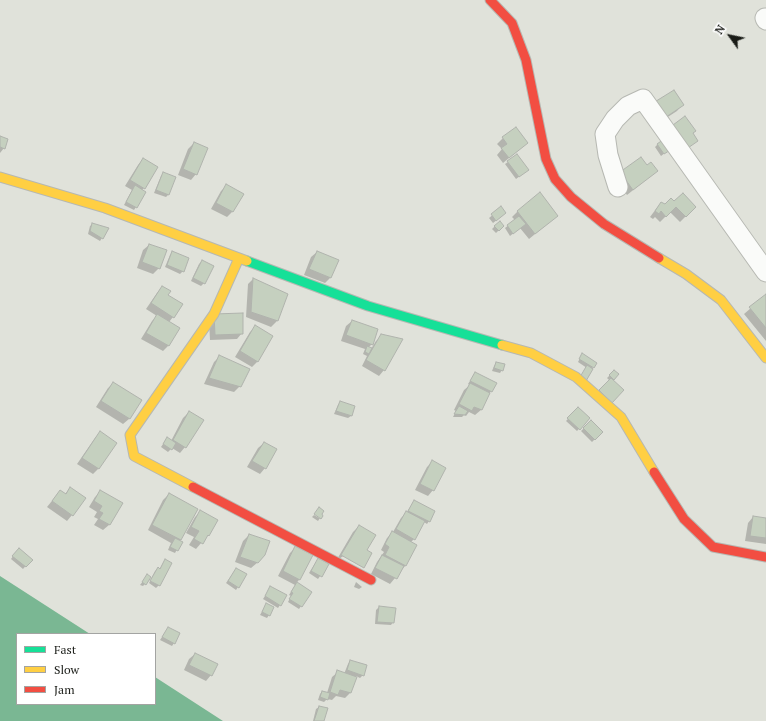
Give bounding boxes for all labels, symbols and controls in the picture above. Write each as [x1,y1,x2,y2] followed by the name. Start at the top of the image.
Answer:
[710,16,750,56] north arrow
[712,22,728,37] text: N
[16,633,156,705] legend
[54,642,76,657] text: Fast
[54,662,79,677] text: Slow
[54,682,75,697] text: Jam

